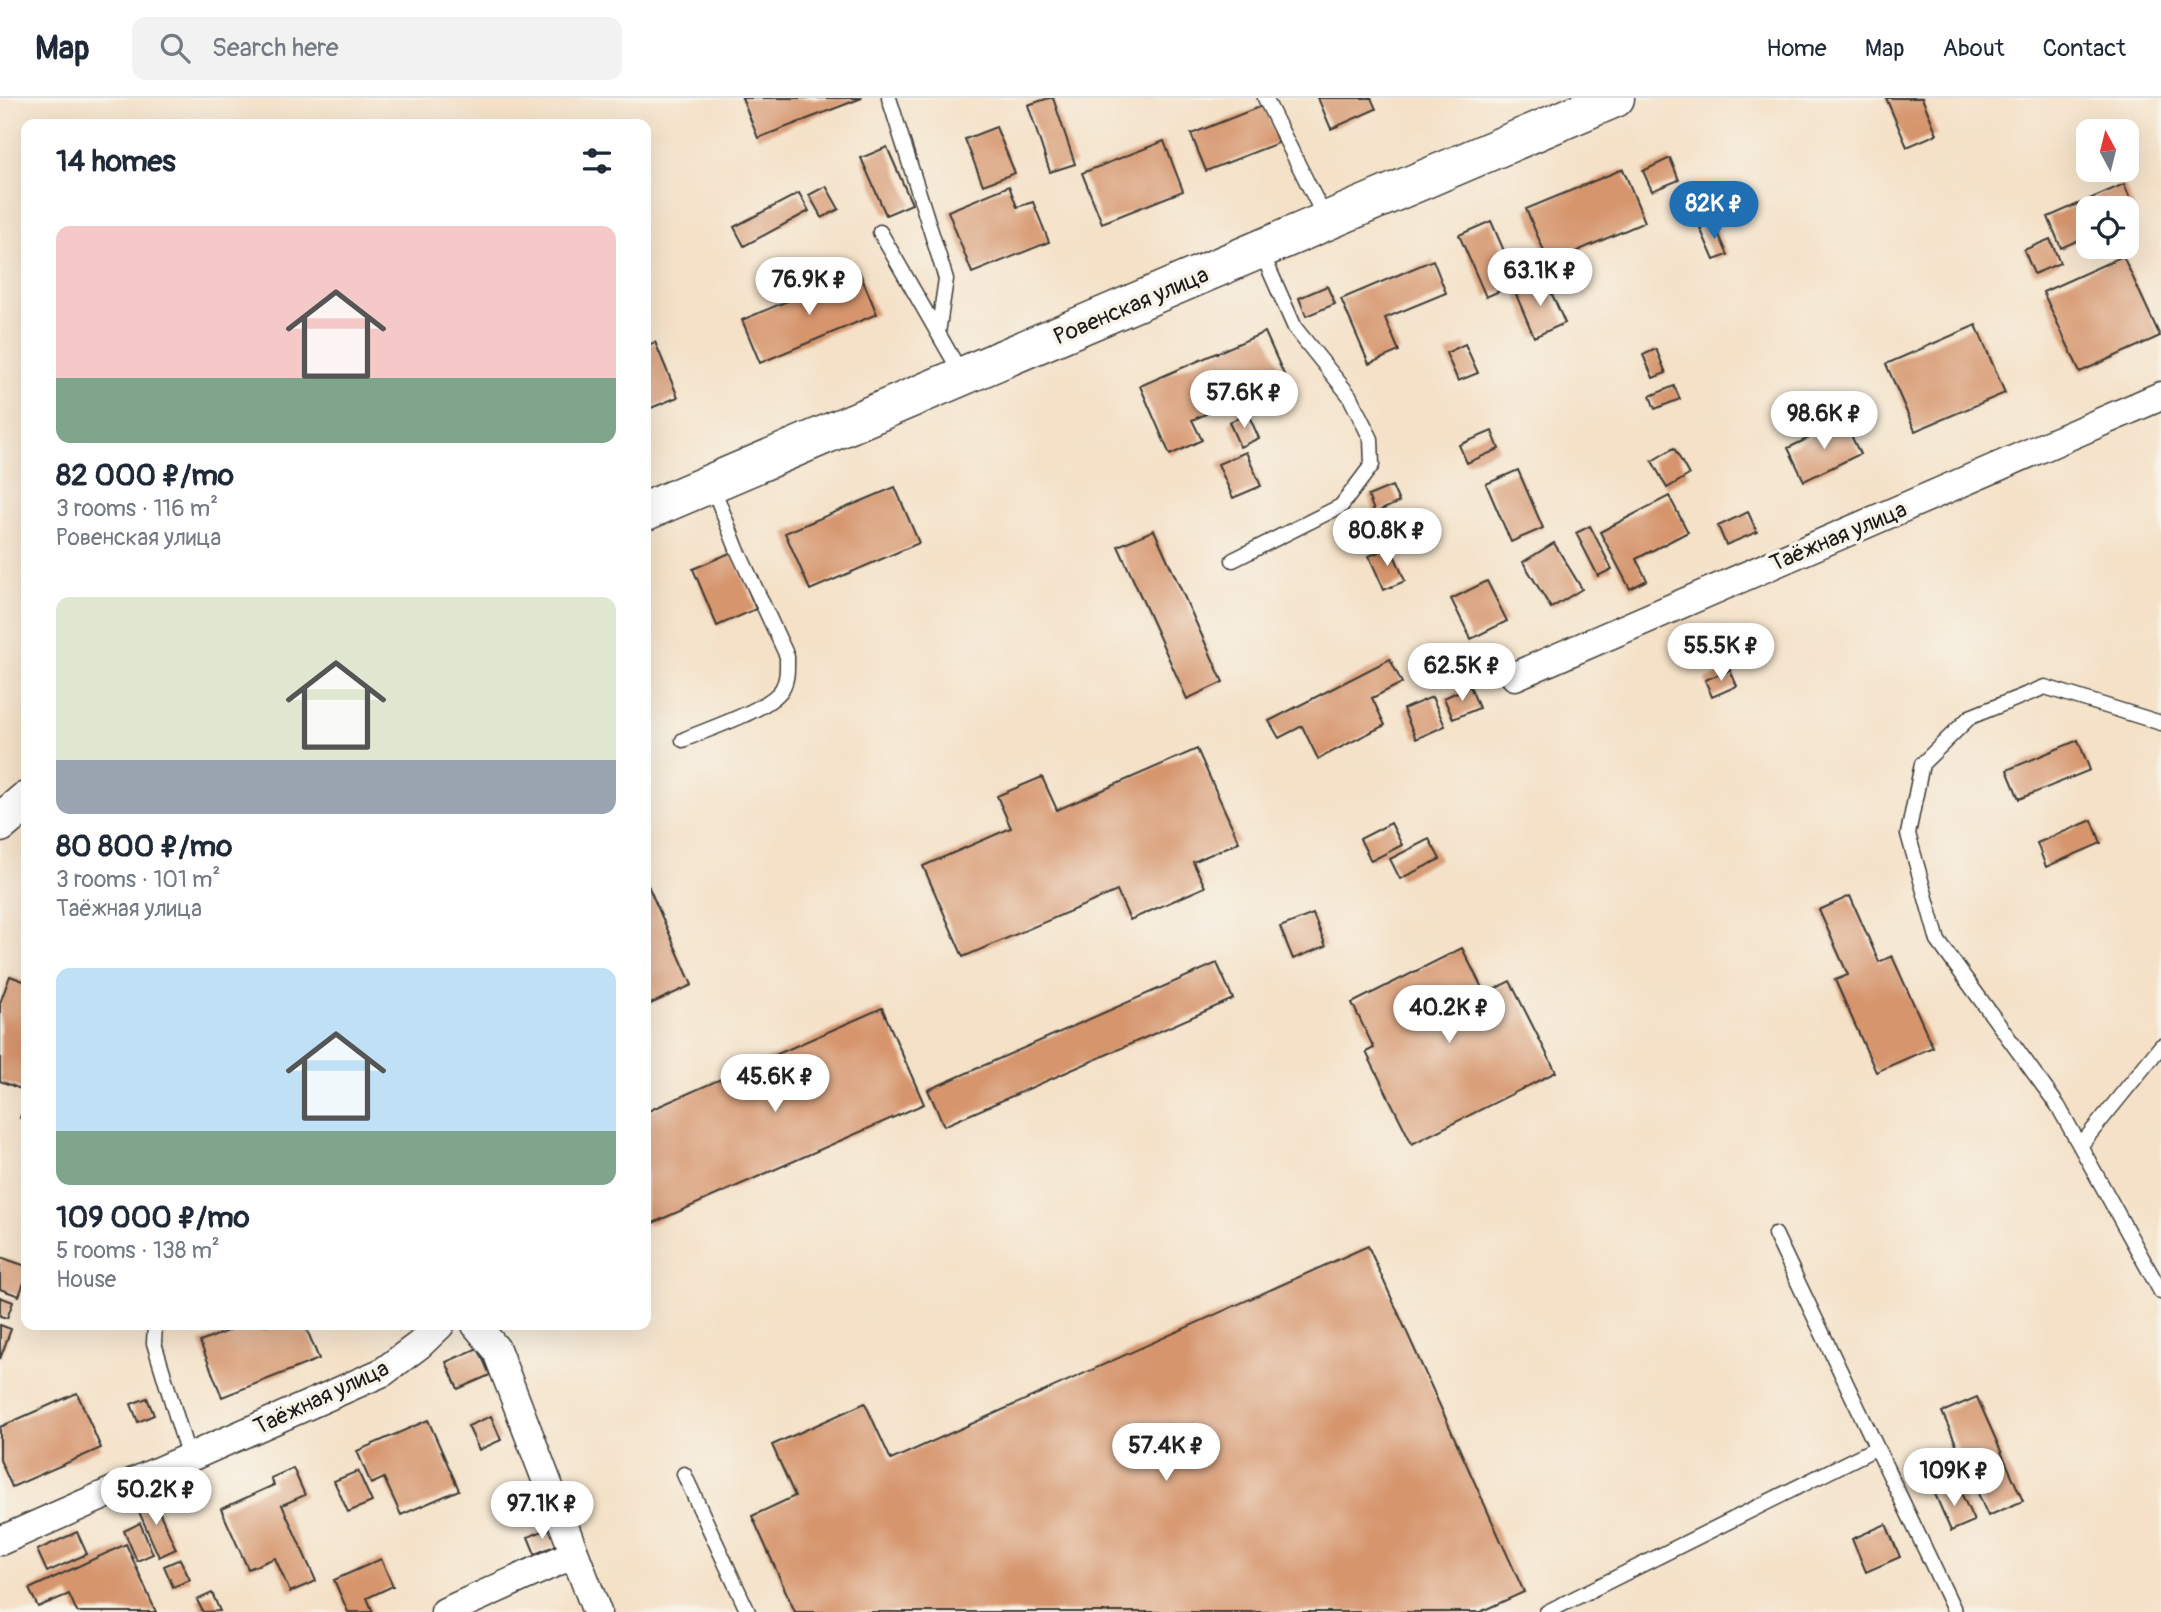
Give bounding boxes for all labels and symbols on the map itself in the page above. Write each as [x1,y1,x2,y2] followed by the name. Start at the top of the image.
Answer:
[2076,119,2138,182] north arrow
[1665,181,1763,241] pin: 82K ₽
[1475,248,1605,308] pin: 63.1K ₽
[744,258,874,317] pin: 76.9K ₽
[1049,260,1213,351] street label: Ровенская улица
[1179,370,1309,430] pin: 57.6K ₽
[1759,392,1889,451] pin: 98.6K ₽
[1765,495,1911,578] street label: Таёжная улица
[1322,508,1452,568] pin: 80.8K ₽
[1656,624,1786,683] pin: 55.5K ₽
[1397,644,1527,703] pin: 62.5K ₽
[1384,986,1514,1045] pin: 40.2K ₽
[710,1054,840,1114] pin: 45.6K ₽
[249,1353,393,1441] street label: Таёжная улица
[1101,1424,1231,1483] pin: 57.4K ₽
[1897,1448,2011,1508] pin: 109K ₽
[91,1468,221,1527] pin: 50.2K ₽
[477,1482,607,1541] pin: 97.1K ₽

